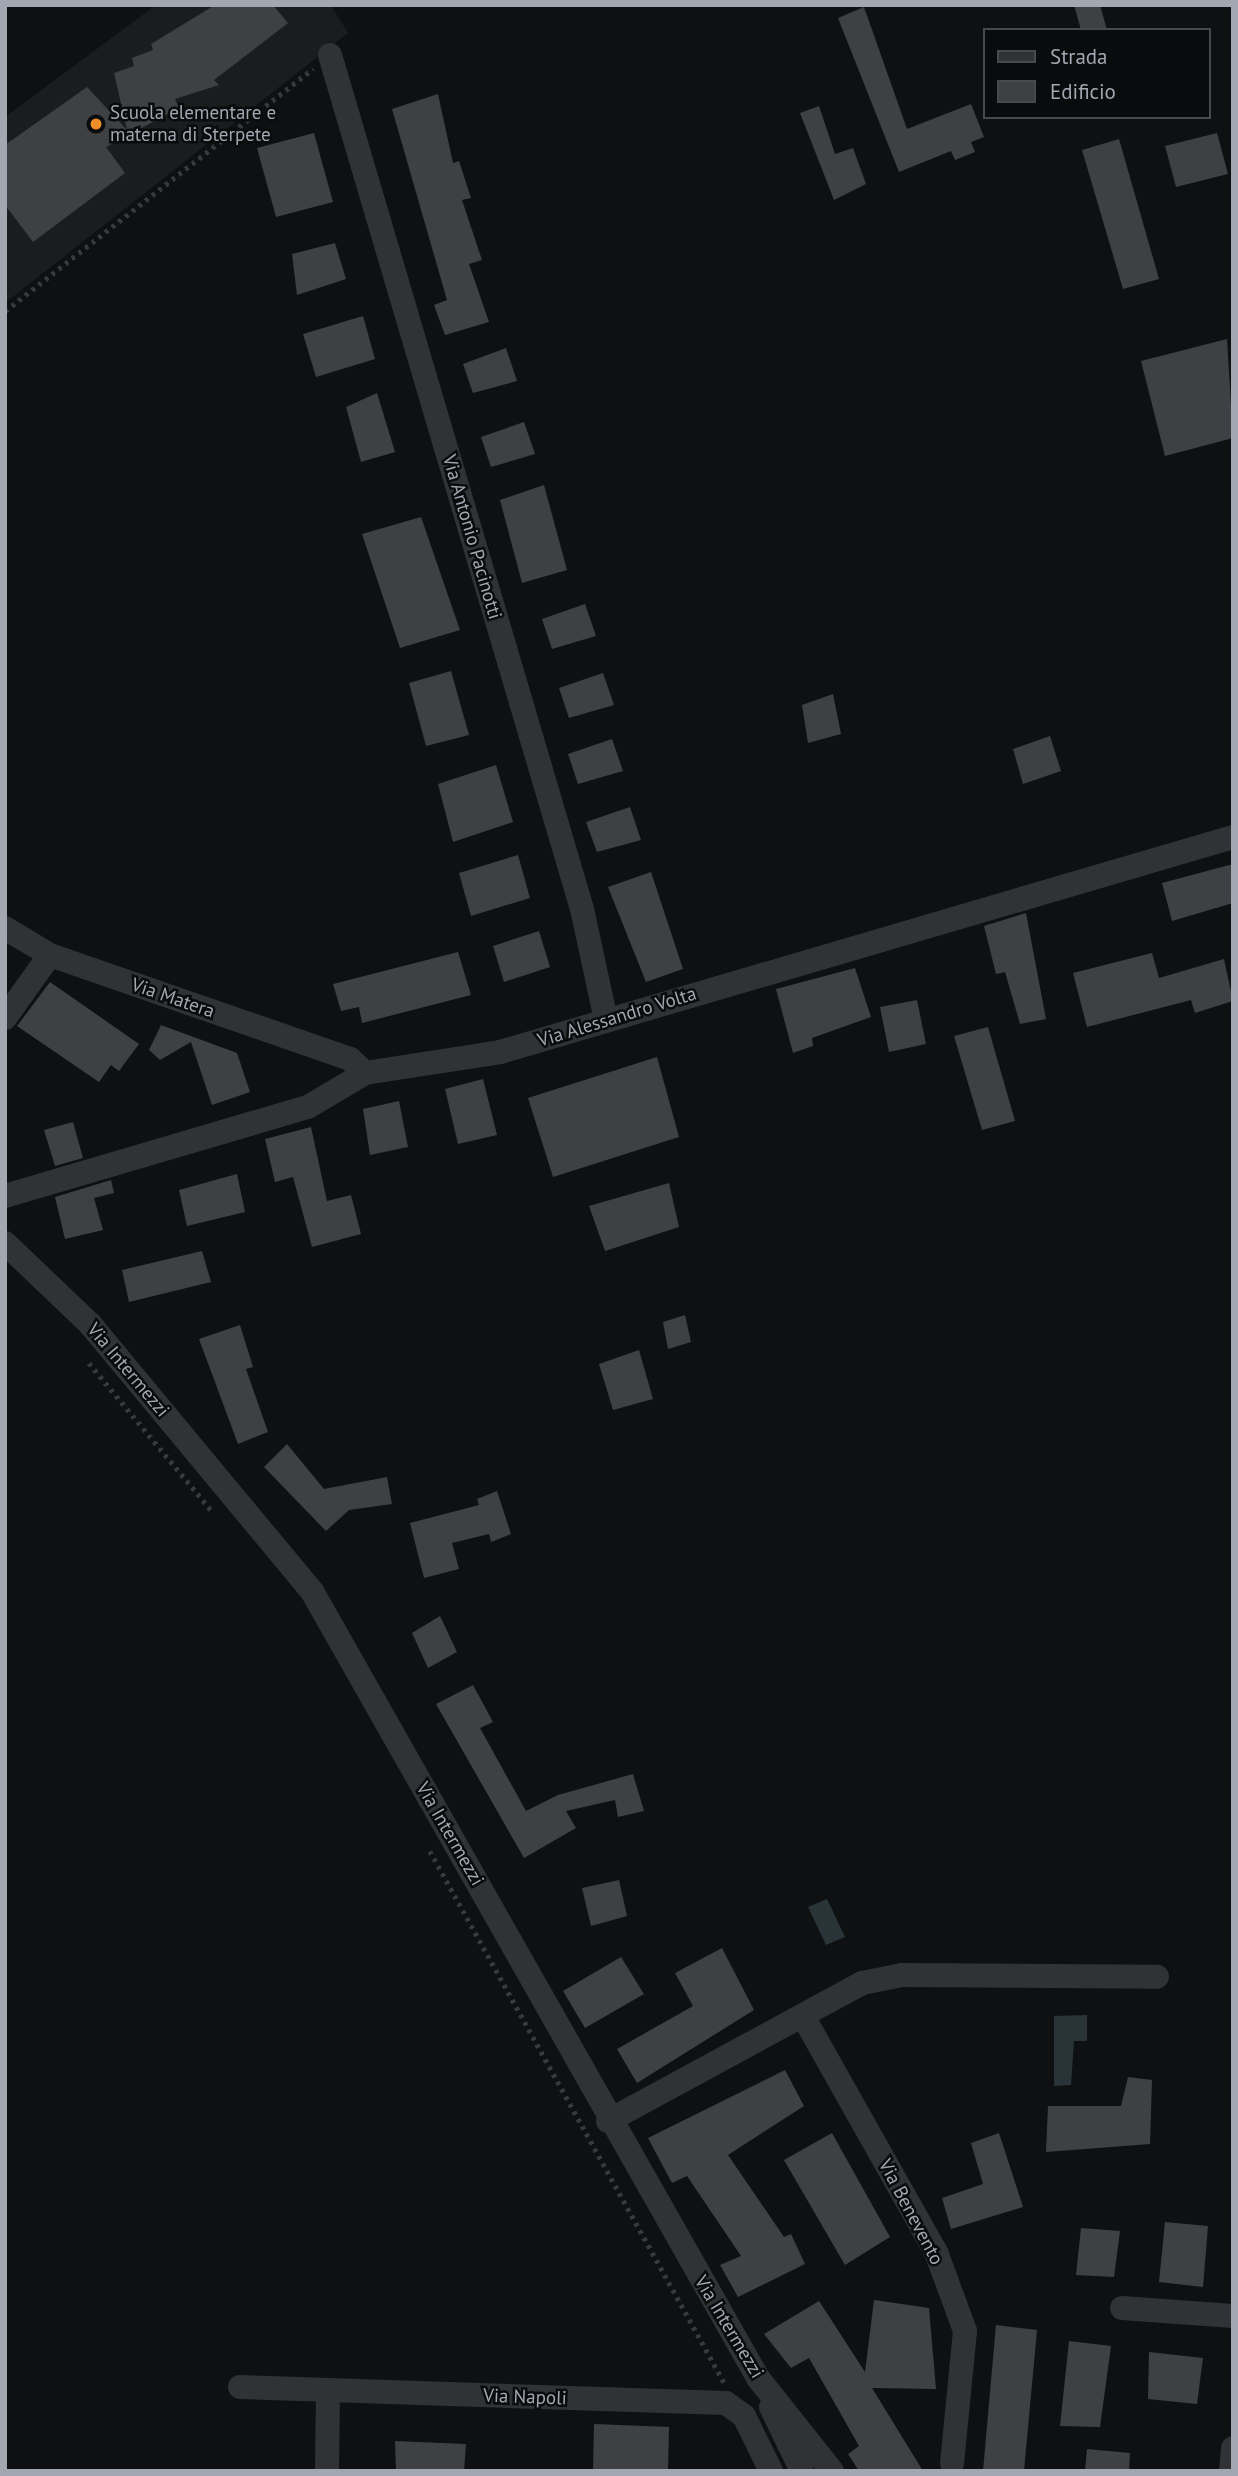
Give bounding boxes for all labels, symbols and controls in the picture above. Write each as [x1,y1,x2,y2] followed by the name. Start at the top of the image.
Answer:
[982,28,1210,119] legend
[1050,43,1108,70] text: Strada
[1050,78,1116,105] text: Edificio
[110,102,276,146] place label: Scuola elementare e materna di Sterpete
[88,116,104,132] marker: Scuola elementare e materna di Sterpete
[438,452,506,622] street label: Via Antonio Pacinotti
[128,973,218,1023] street label: Via Matera
[534,982,700,1052] street label: Via Alessandro Volta
[82,1318,174,1422] street label: Via Intermezzi
[411,1778,489,1890] street label: Via Intermezzi
[874,2155,948,2269] street label: Via Benevento
[689,2272,769,2382] street label: Via Intermezzi
[483,2384,567,2410] street label: Via Napoli

